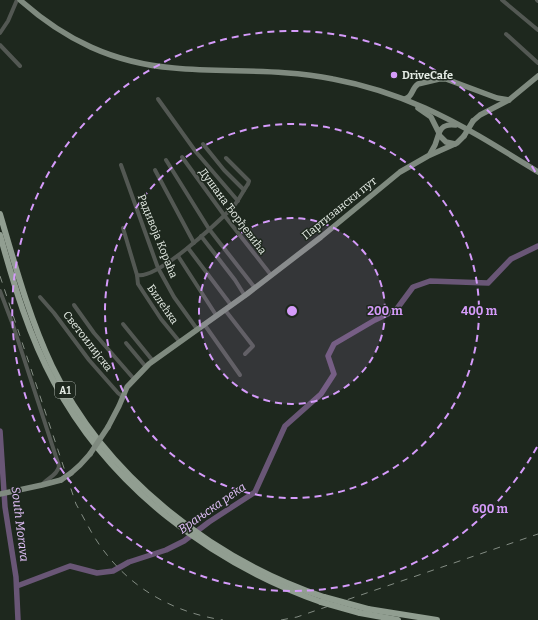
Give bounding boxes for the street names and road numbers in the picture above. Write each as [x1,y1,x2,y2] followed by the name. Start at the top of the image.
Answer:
[196,166,269,257] street label: Душана Ђорђевића
[299,174,379,242] street label: Партизански пут
[135,192,180,280] street label: Радивоја Кораћа
[144,282,181,327] street label: Билећка
[60,309,115,374] street label: Светоилијска
[55,382,75,398] road number: A1

